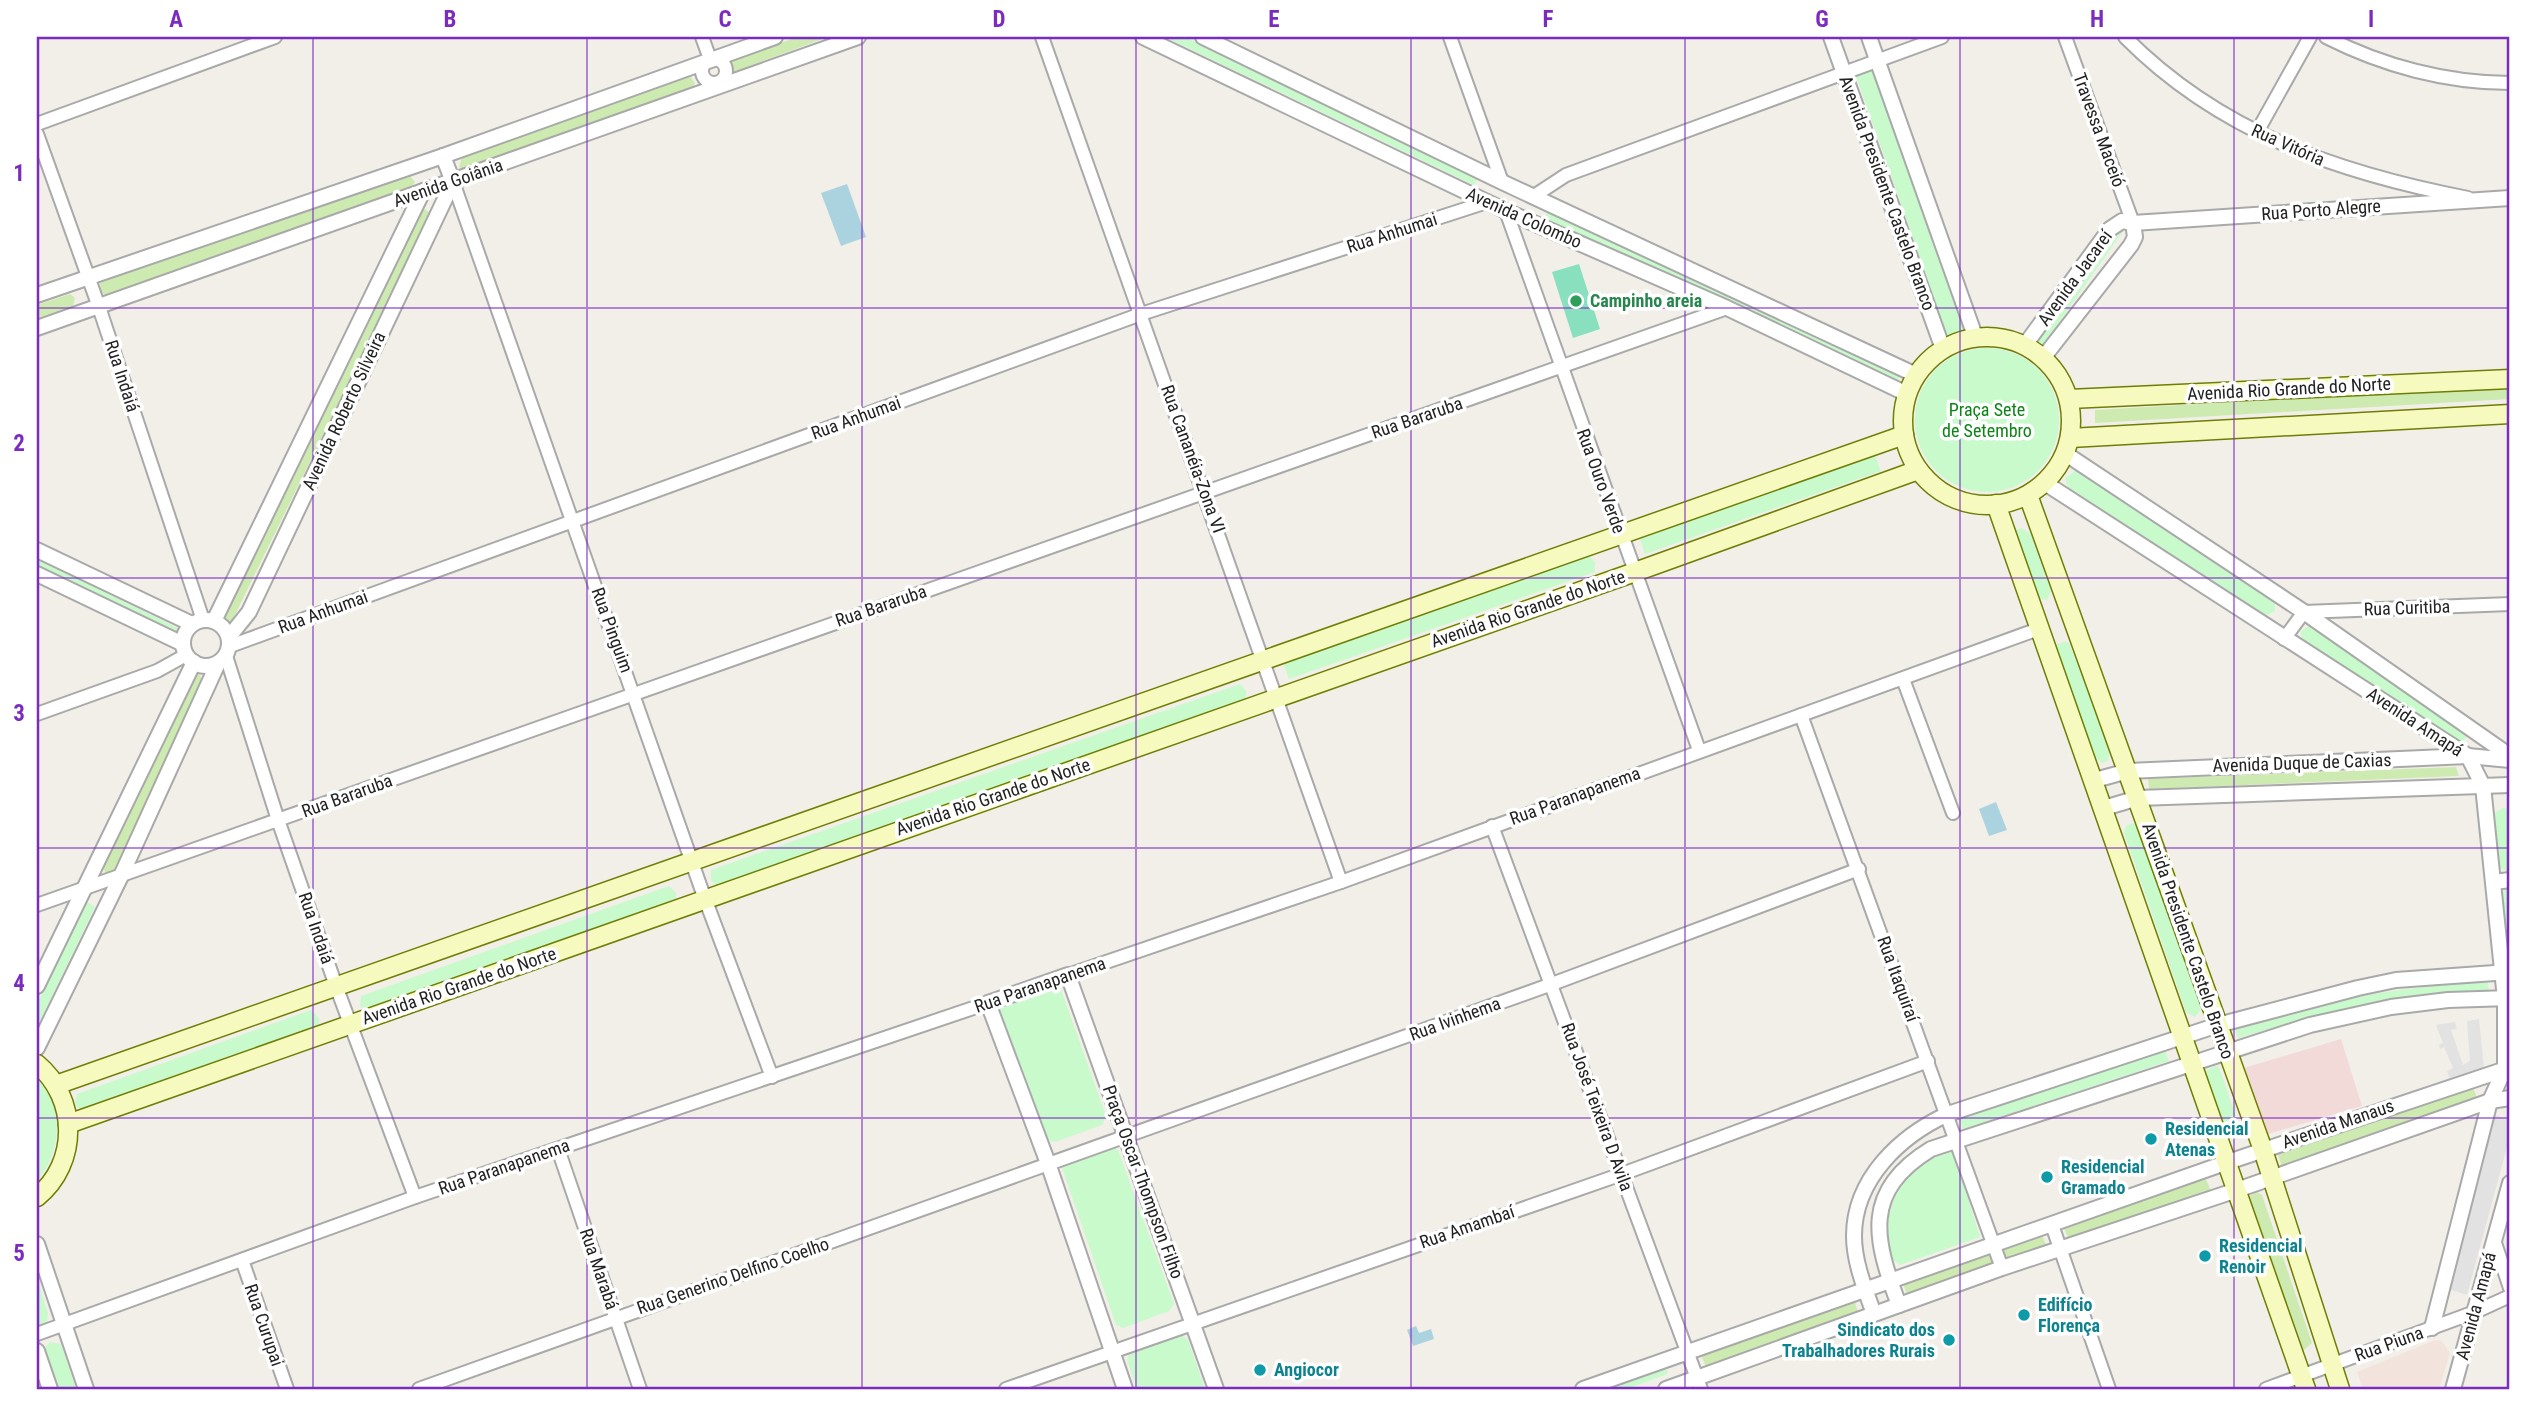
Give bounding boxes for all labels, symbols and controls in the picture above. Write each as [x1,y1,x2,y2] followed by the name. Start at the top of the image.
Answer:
[169,6,183,33] text: A
[444,6,456,33] text: B
[718,6,732,33] text: C
[993,6,1006,33] text: D
[1268,6,1280,33] text: E
[1543,6,1554,33] text: F
[1815,6,1829,33] text: G
[2090,6,2104,33] text: H
[2368,6,2374,33] text: I
[2069,70,2130,190] street label: Travessa Maceió
[1835,73,1940,313] street label: Avenida Presidente Castelo Branco
[2248,119,2328,170] street label: Rua Vitória
[390,154,505,211] street label: Avenida Goiânia
[13,160,25,187] text: 1
[1463,183,1585,252] street label: Avenida Colombo
[2261,195,2381,224] street label: Rua Porto Alegre
[1344,208,1440,257] street label: Rua Anhumai
[2033,225,2117,329] street label: Avenida Jacareí
[1590,290,1702,311] place label: Campinho areia
[1568,293,1584,309] marker: Campinho areia
[298,328,389,493] street label: Avenida Roberto Silveira
[101,337,144,415] street label: Rua Indaiá
[2187,373,2391,404] street label: Avenida Rio Grande do Norte
[1157,382,1230,536] street label: Rua Cananéia-Zona VI
[808,392,903,443] street label: Rua Anhumai
[1369,392,1465,443] street label: Rua Bararuba
[1942,399,2032,441] park label: Praça Sete de Setembro
[1573,426,1630,536] street label: Rua Ouro Verde
[13,430,25,457] text: 2
[1428,565,1628,652] street label: Avenida Rio Grande do Norte
[833,580,929,631] street label: Rua Bararuba
[587,584,638,675] street label: Rua Pinguim
[275,586,370,637] street label: Rua Anhumai
[2363,595,2451,620] street label: Rua Curitiba
[2363,683,2467,760] street label: Avenida Amapá
[13,700,25,727] text: 3
[2212,749,2392,776] street label: Avenida Duque de Caxias
[893,753,1093,840] street label: Avenida Rio Grande do Norte
[1507,762,1643,829] street label: Rua Paranapanema
[299,769,395,822] street label: Rua Bararuba
[2138,820,2239,1062] street label: Avenida Presidente Castelo Branco
[294,889,339,966] street label: Rua Indaiá
[1873,933,1924,1025] street label: Rua Itaquiraí
[359,942,559,1029] street label: Avenida Rio Grande do Norte
[971,952,1108,1017] street label: Rua Paranapanema
[13,970,25,997] text: 4
[1406,992,1503,1045] street label: Rua Ivinhema
[1557,1020,1638,1194] street label: Rua José Teixeira D Avila
[1099,1082,1188,1281] street label: Praça Oscar Thompson Filho
[2279,1095,2397,1152] street label: Avenida Manaus
[2165,1118,2249,1160] place label: Residencial Atenas
[2143,1131,2159,1147] marker: Residencial Atenas
[435,1134,572,1199] street label: Rua Paranapanema
[2061,1156,2145,1198] place label: Residencial Gramado
[2039,1169,2055,1185] marker: Residencial Gramado
[1417,1200,1518,1253] street label: Rua Amambaí
[576,1225,623,1312] street label: Rua Marabá
[634,1233,832,1318] street label: Rua Generino Delfino Coelho
[2219,1235,2303,1277] place label: Residencial Renoir
[13,1240,25,1267] text: 5
[2197,1248,2213,1264] marker: Residencial Renoir
[2451,1250,2500,1362] street label: Avenida Amapá
[241,1281,288,1369] street label: Rua Curupai
[2038,1294,2100,1336] place label: Edifício Florença
[2016,1307,2032,1323] marker: Edifício Florença
[1782,1319,1935,1361] place label: Sindicato dos Trabalhadores Rurais
[2352,1321,2426,1366] street label: Rua Piuna
[1941,1332,1957,1348] marker: Sindicato dos Trabalhadores Rurais
[1274,1359,1339,1380] place label: Angiocor
[1252,1362,1268,1378] marker: Angiocor

